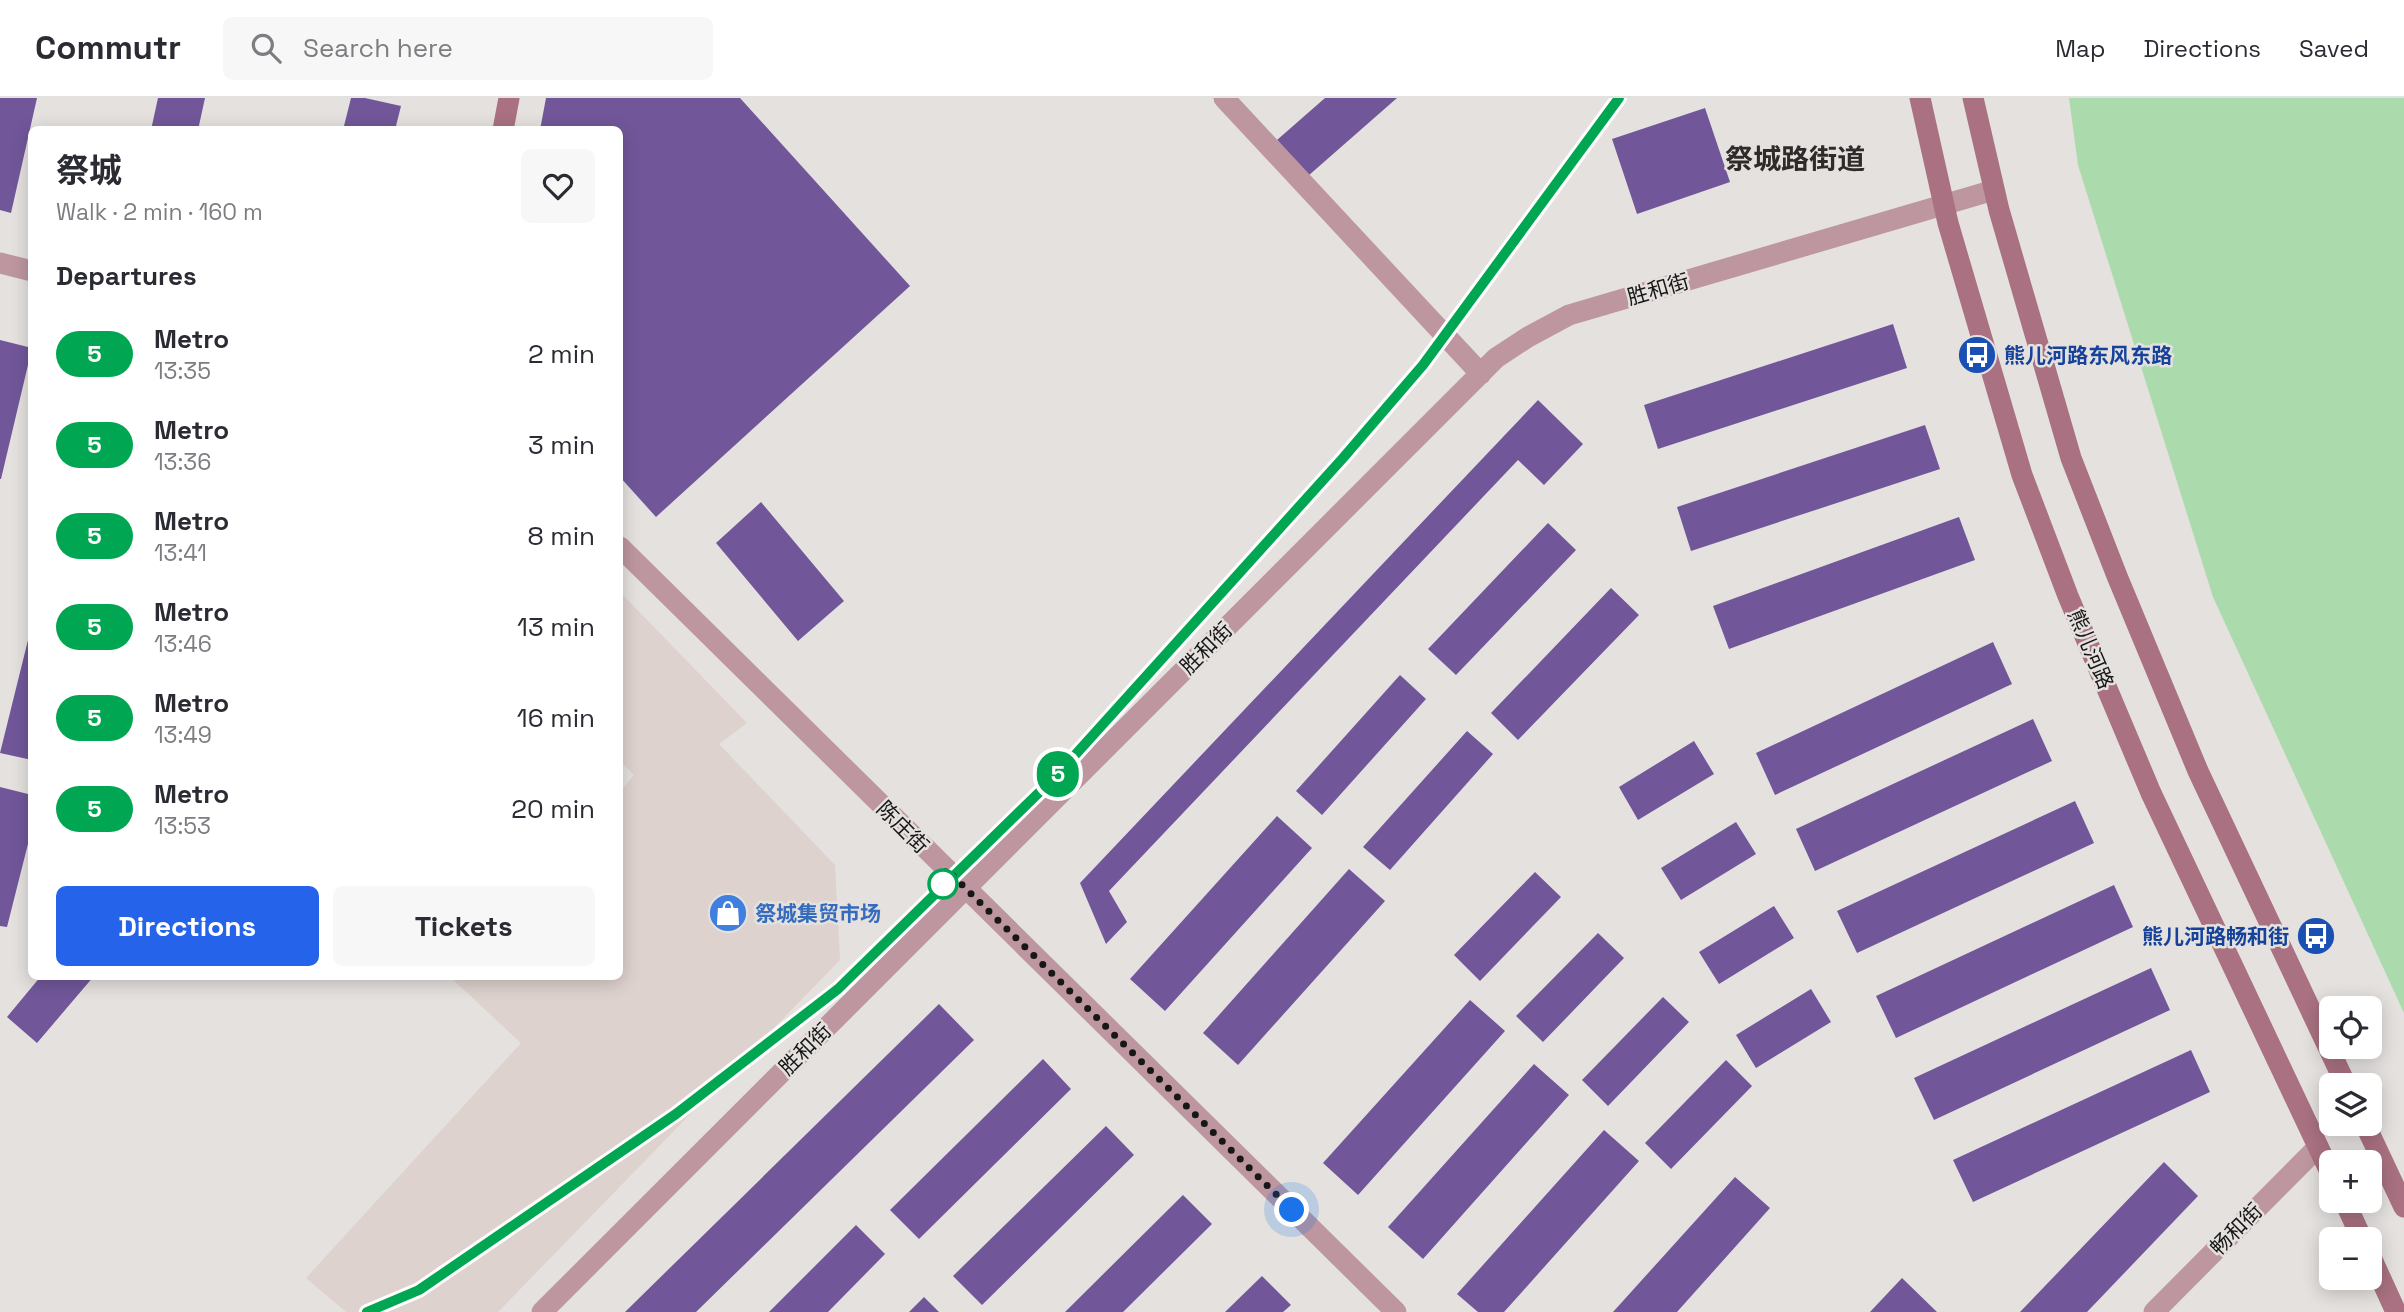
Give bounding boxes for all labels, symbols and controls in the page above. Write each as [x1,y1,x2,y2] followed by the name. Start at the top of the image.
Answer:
[223,17,713,80] search box
[35,27,181,69] text: Commutr
[247,29,285,67] icon: search
[303,31,453,65] text: Search here
[2055,33,2105,64] text: Map
[2143,33,2261,64] text: Directions
[2299,33,2369,64] text: Saved
[1725,141,1865,177] district label: 祭城路街道
[521,149,595,223] button: heart
[56,150,122,192] text: 祭城
[56,197,263,227] text: Walk · 2 min · 160 m
[56,259,197,293] text: Departures
[1624,267,1692,311] street label: 胜和街
[154,322,229,356] text: Metro
[1956,334,1998,376] bus stop icon: 熊儿河路东风东路
[528,337,595,371] text: 2 min
[87,338,102,369] text: 5
[2004,342,2172,369] place label: 熊儿河路东风东路
[154,356,211,386] text: 13:35
[154,413,229,447] text: Metro
[528,428,595,462] text: 3 min
[87,429,102,460] text: 5
[154,447,211,477] text: 13:36
[154,504,229,538] text: Metro
[527,519,595,553] text: 8 min
[87,520,102,551] text: 5
[154,538,207,568] text: 13:41
[154,595,229,629] text: Metro
[2062,605,2120,693] street label: 熊儿河路
[517,610,595,644] text: 13 min
[87,611,102,642] text: 5
[1174,616,1238,680] street label: 胜和街
[154,629,212,659] text: 13:46
[154,686,229,720] text: Metro
[517,701,595,735] text: 16 min
[87,702,102,733] text: 5
[154,720,212,750] text: 13:49
[1035,751,1081,797] line badge: 5
[1051,758,1065,789] text: 5
[154,777,229,811] text: Metro
[511,792,595,826] text: 20 min
[87,793,102,824] text: 5
[871,795,935,859] street label: 陈庄街
[154,811,211,841] text: 13:53
[928,869,958,899] unlabelled marker
[56,886,319,966] button: Directions
[333,886,595,966] button: Tickets
[707,892,749,934] shop icon: 祭城集贸市场
[755,900,881,927] place label: 祭城集贸市场
[2295,915,2337,957] bus stop icon: 熊儿河路畅和街
[2142,923,2289,950] place label: 熊儿河路畅和街
[2319,996,2382,1290] map controls
[2319,996,2382,1059] button: locate
[773,1017,837,1081] street label: 胜和街
[2319,1073,2382,1136] button: layers
[2319,1150,2382,1213] button: +
[1274,1192,1309,1227] your location
[2204,1197,2268,1261] street label: 畅和街
[2319,1227,2382,1290] button: −

